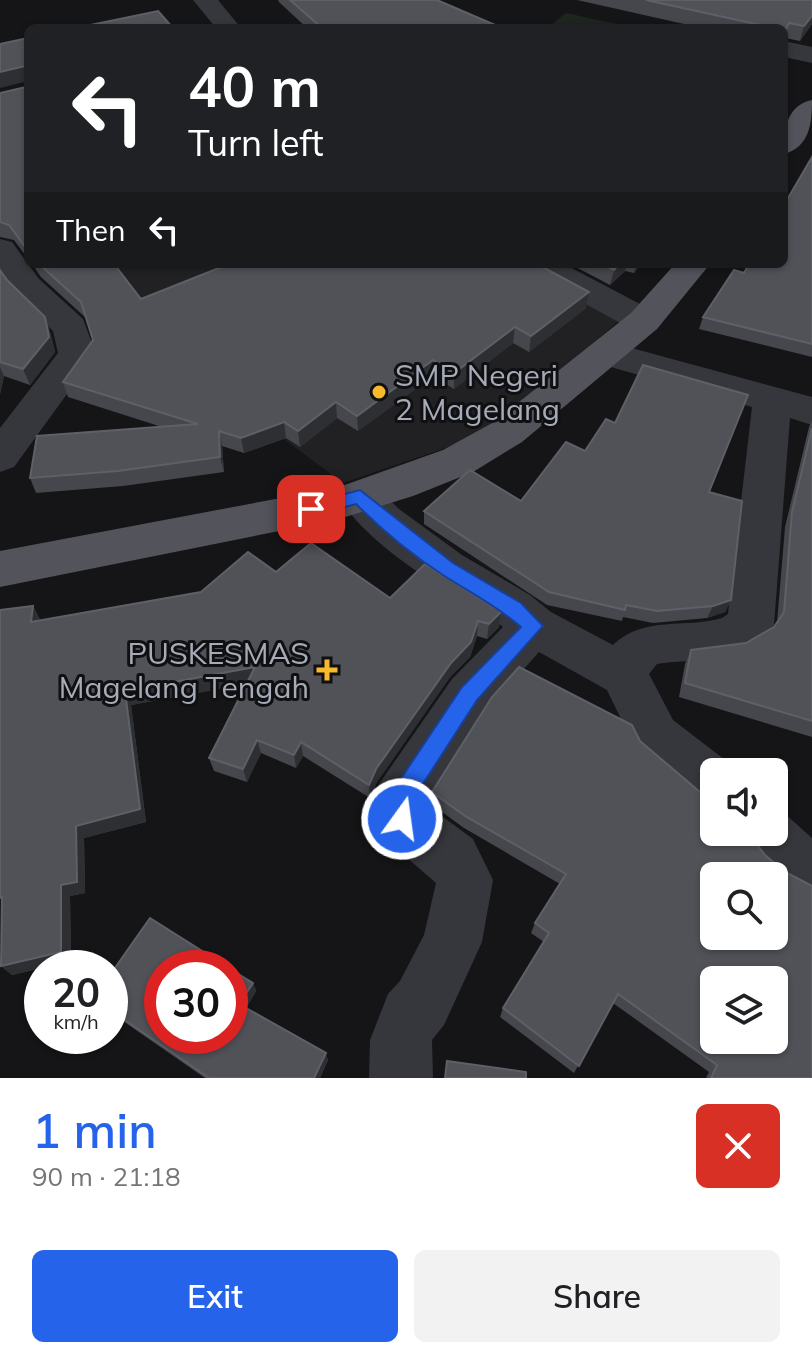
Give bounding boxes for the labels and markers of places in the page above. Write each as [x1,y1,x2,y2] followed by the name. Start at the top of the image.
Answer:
[395,356,560,428] place label: SMP Negeri 2 Magelang
[370,383,388,401] marker: SMP Negeri 2 Magelang
[277,475,345,543] pin
[59,634,309,706] place label: PUSKESMAS Magelang Tengah
[316,659,338,681] marker: PUSKESMAS Magelang Tengah

